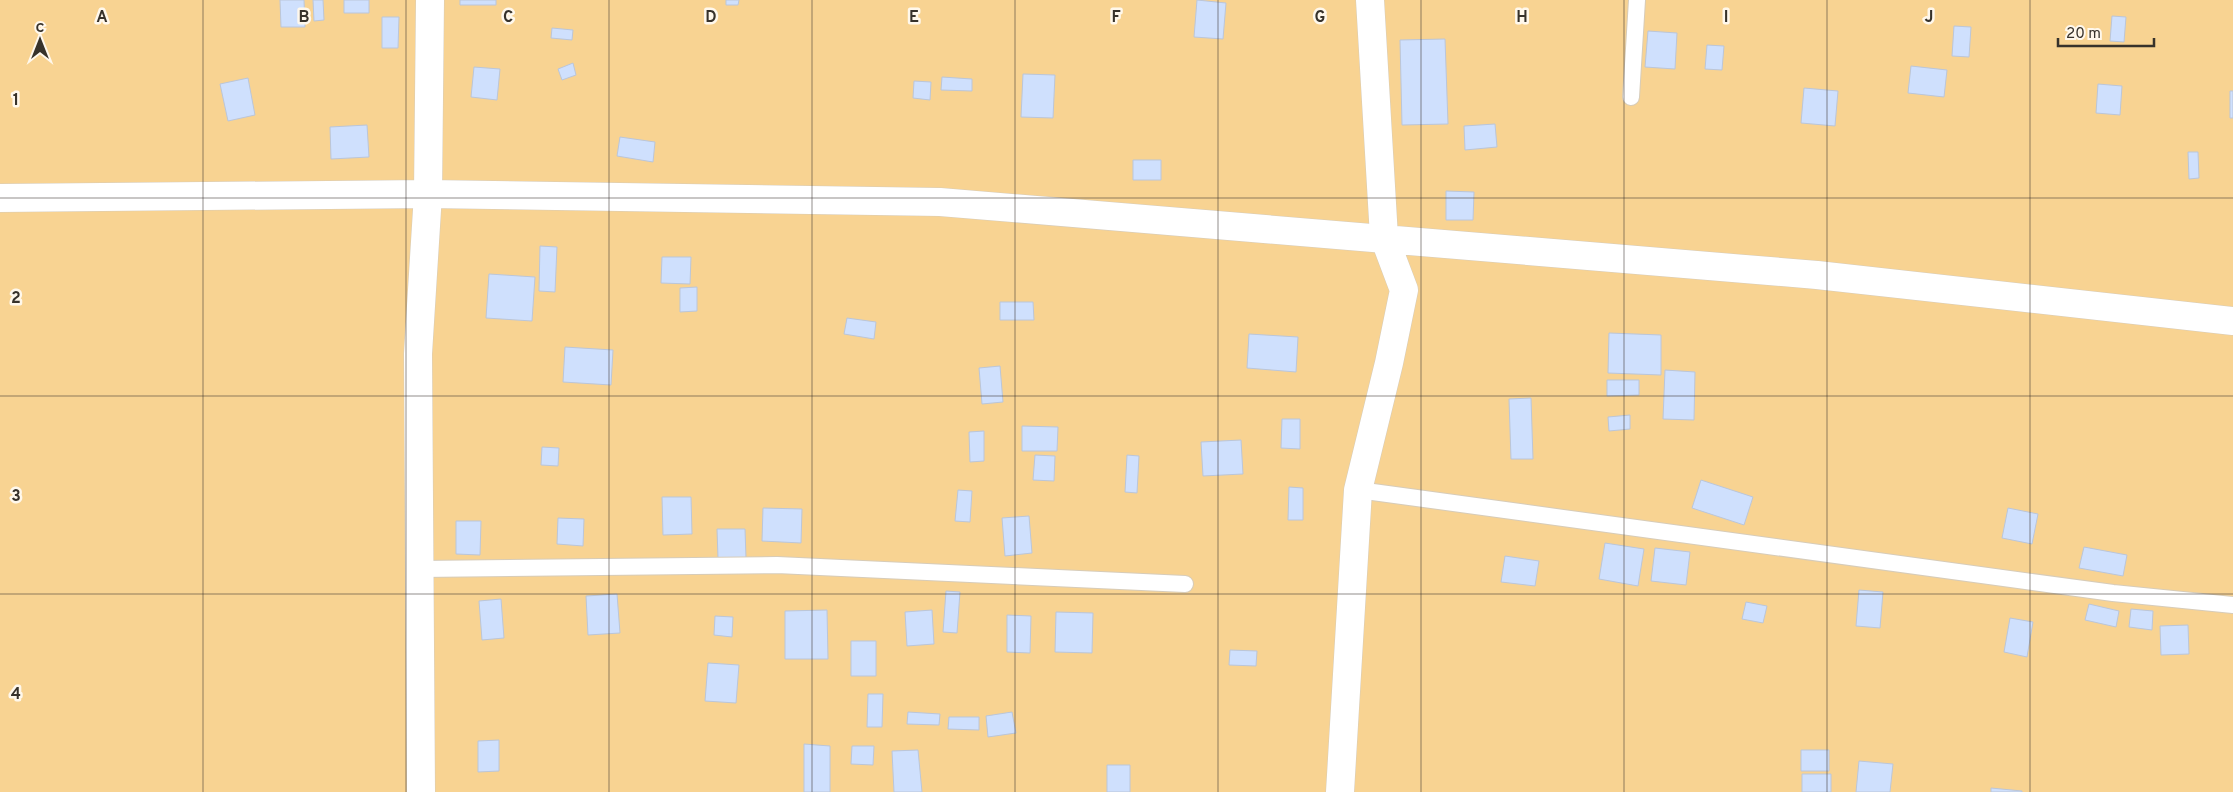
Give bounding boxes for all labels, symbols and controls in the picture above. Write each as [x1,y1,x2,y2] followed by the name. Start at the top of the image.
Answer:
[96,8,108,28] text: A
[298,8,310,28] text: B
[503,8,513,28] text: C
[705,8,717,28] text: D
[909,8,919,28] text: E
[1111,8,1121,28] text: F
[1315,8,1325,28] text: G
[1516,8,1528,28] text: H
[1724,8,1728,28] text: I
[1925,8,1933,28] text: J
[15,15,65,65] north arrow
[2058,15,2154,47] scale bar
[36,20,45,37] text: С
[2066,25,2101,44] text: 20 m
[13,91,19,111] text: 1
[11,289,21,309] text: 2
[11,487,21,507] text: 3
[11,685,21,705] text: 4

